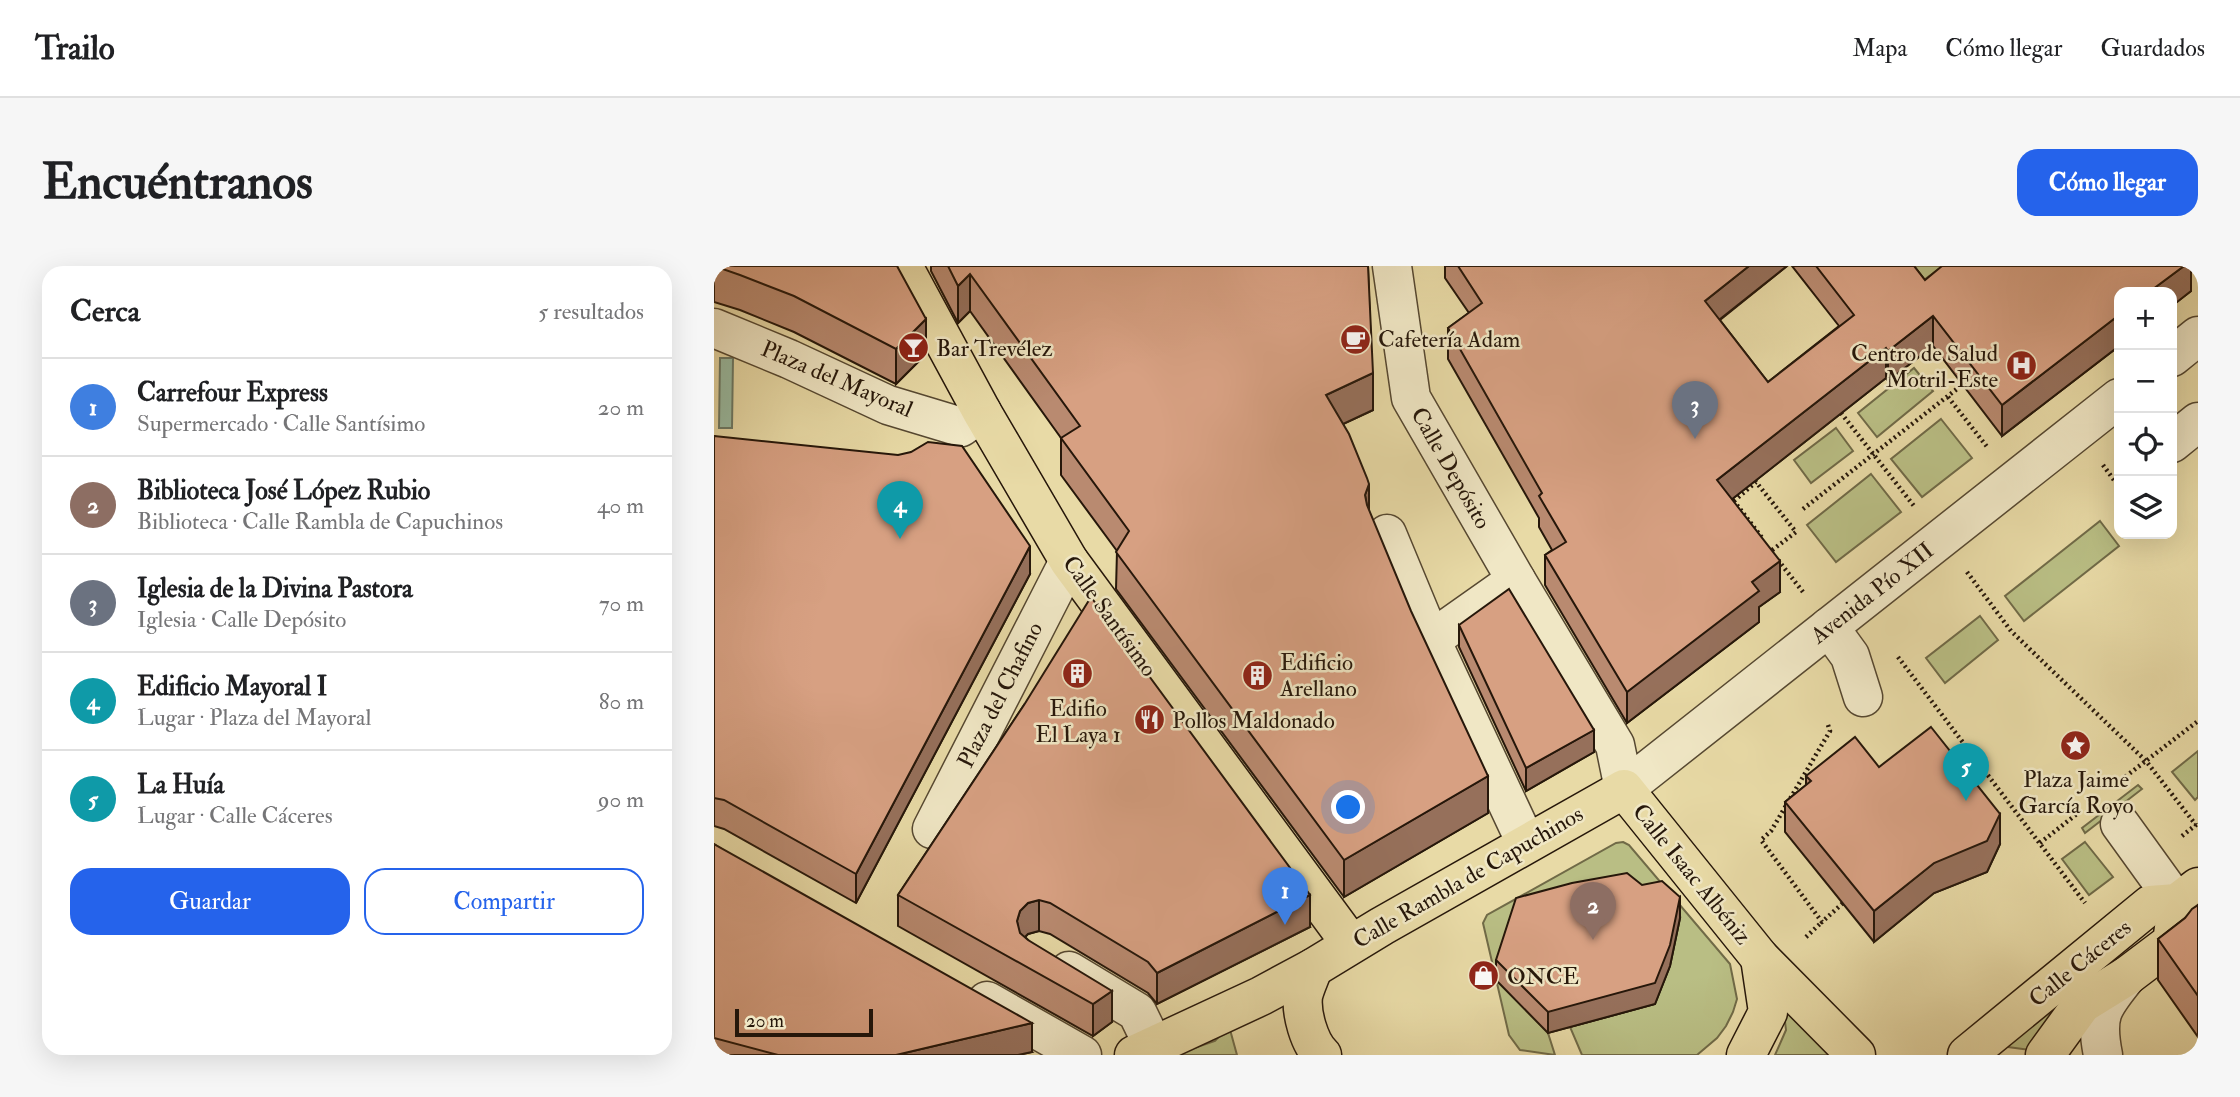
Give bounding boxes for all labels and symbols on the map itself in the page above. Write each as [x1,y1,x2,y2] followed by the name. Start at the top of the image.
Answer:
[1338,322,1372,356] cafe icon: Cafetería Adam
[1378,325,1521,354] place label: Cafetería Adam
[896,331,930,365] bar icon: Bar Trevélez
[757,334,917,424] street label: Plaza del Mayoral
[936,334,1053,363] place label: Bar Trevélez
[1851,339,1998,394] place label: Centro de Salud Motril-Este
[2004,349,2038,383] hospital icon: Centro de Salud Motril-Este
[1672,381,1718,439] pin: 3
[1404,402,1497,535] street label: Calle Depósito
[877,481,923,539] pin: 4
[1804,536,1939,651] street label: Avenida Pío XII
[1056,550,1164,682] street label: Calle Santísimo
[951,617,1049,773] street label: Plaza del Chafino
[1279,648,1357,703] place label: Edificio Arellano
[1061,657,1095,691] building icon: Edifio El Laya 1
[1240,658,1274,692] building icon: Edificio Arellano
[1035,694,1121,749] place label: Edifio El Laya 1
[1132,703,1166,737] restaurant icon: Pollos Maldonado
[1172,706,1335,735] place label: Pollos Maldonado
[2059,728,2093,762] place icon: Plaza Jaime García Royo
[1943,743,1989,801] pin: 5
[2018,765,2134,820] place label: Plaza Jaime García Royo
[1331,790,1365,824] your location
[1626,798,1758,950] street label: Calle Isaac Albéniz
[1348,799,1589,956] street label: Calle Rambla de Capuchinos
[1262,867,1308,925] pin: 1
[1570,882,1616,940] pin: 2
[2023,913,2137,1013] street label: Calle Cáceres
[1467,959,1501,993] shop icon: ONCE
[1507,962,1579,991] place label: ONCE
[735,1006,873,1038] scale bar

